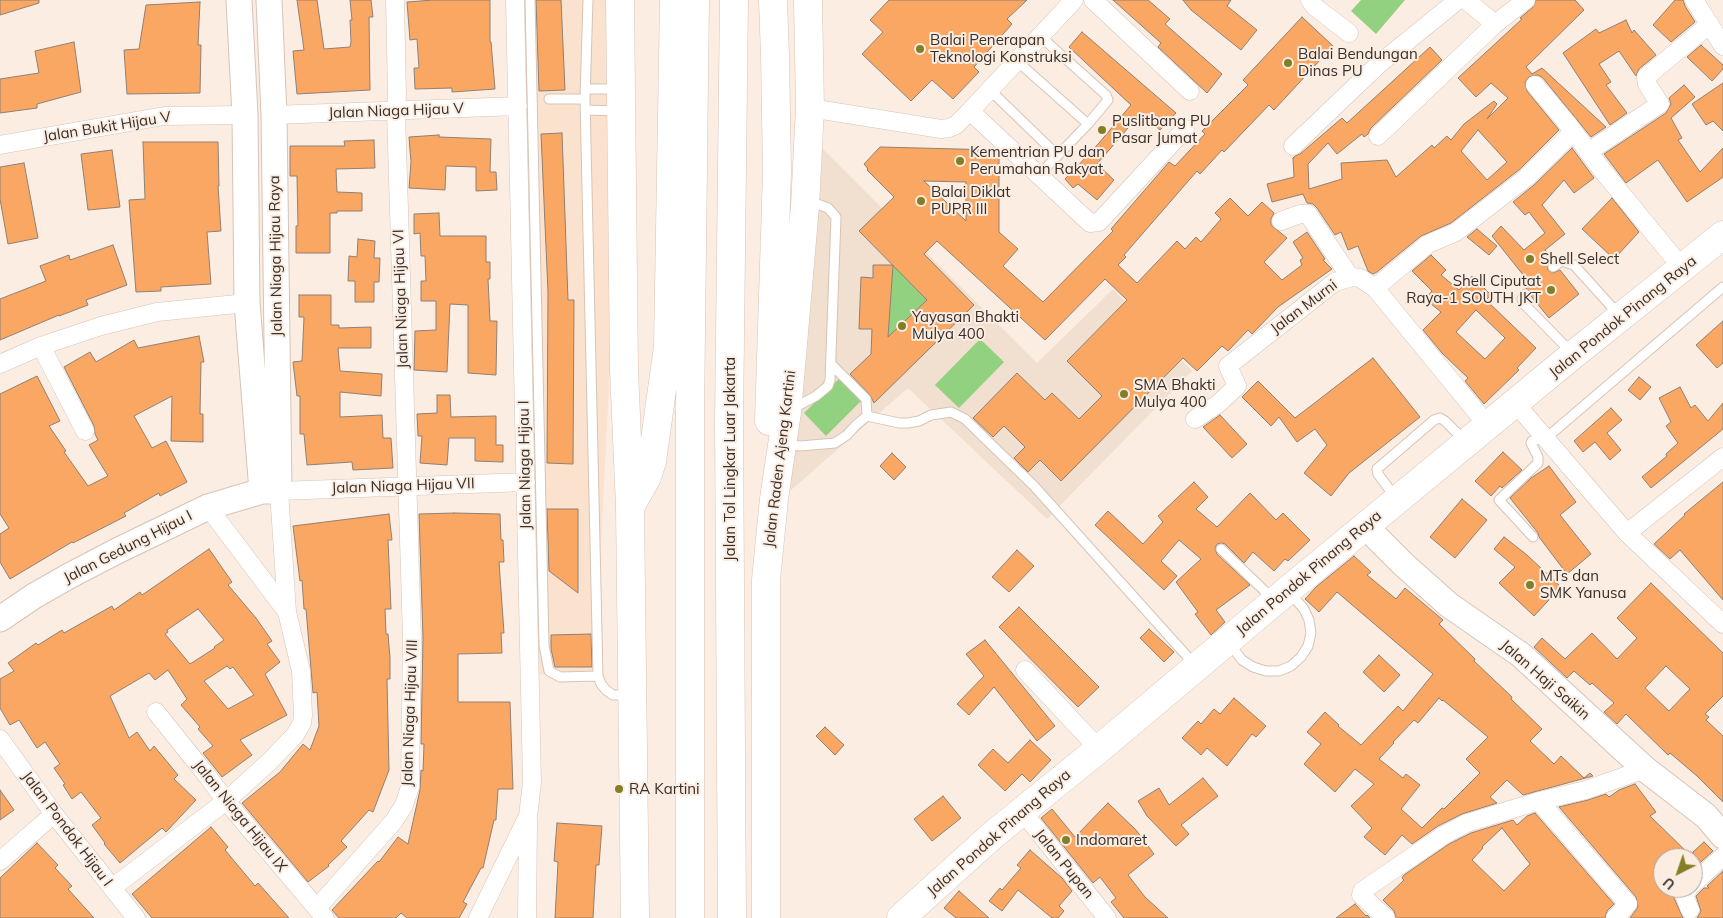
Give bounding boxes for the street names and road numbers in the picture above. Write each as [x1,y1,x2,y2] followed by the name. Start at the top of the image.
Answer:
[328,100,464,122] street label: Jalan Niaga Hijau V
[42,108,172,146] street label: Jalan Bukit Hijau V
[266,175,286,337] street label: Jalan Niaga Hijau Raya
[390,229,412,369] street label: Jalan Niaga Hijau VI
[1546,252,1700,382] street label: Jalan Pondok Pinang Raya
[1267,276,1341,338] street label: Jalan Murni
[721,357,739,561] street label: Jalan Tol Lingkar Luar Jakarta
[760,369,800,549] street label: Jalan Raden Ajeng Kartini
[515,400,535,530] street label: Jalan Niaga Hijau I
[331,475,475,497] street label: Jalan Niaga Hijau VII
[61,507,195,587] street label: Jalan Gedung Hijau I
[1233,507,1385,639] street label: Jalan Pondok Pinang Raya
[1497,636,1593,724] street label: Jalan Haji Saikin
[398,639,422,787] street label: Jalan Niaga Hijau VIII
[189,756,291,876] street label: Jalan Niaga Hijau IX
[924,766,1074,900] street label: Jalan Pondok Pinang Raya
[18,768,116,890] street label: Jalan Pondok Hijau I
[1030,826,1098,902] street label: Jalan Pupan

